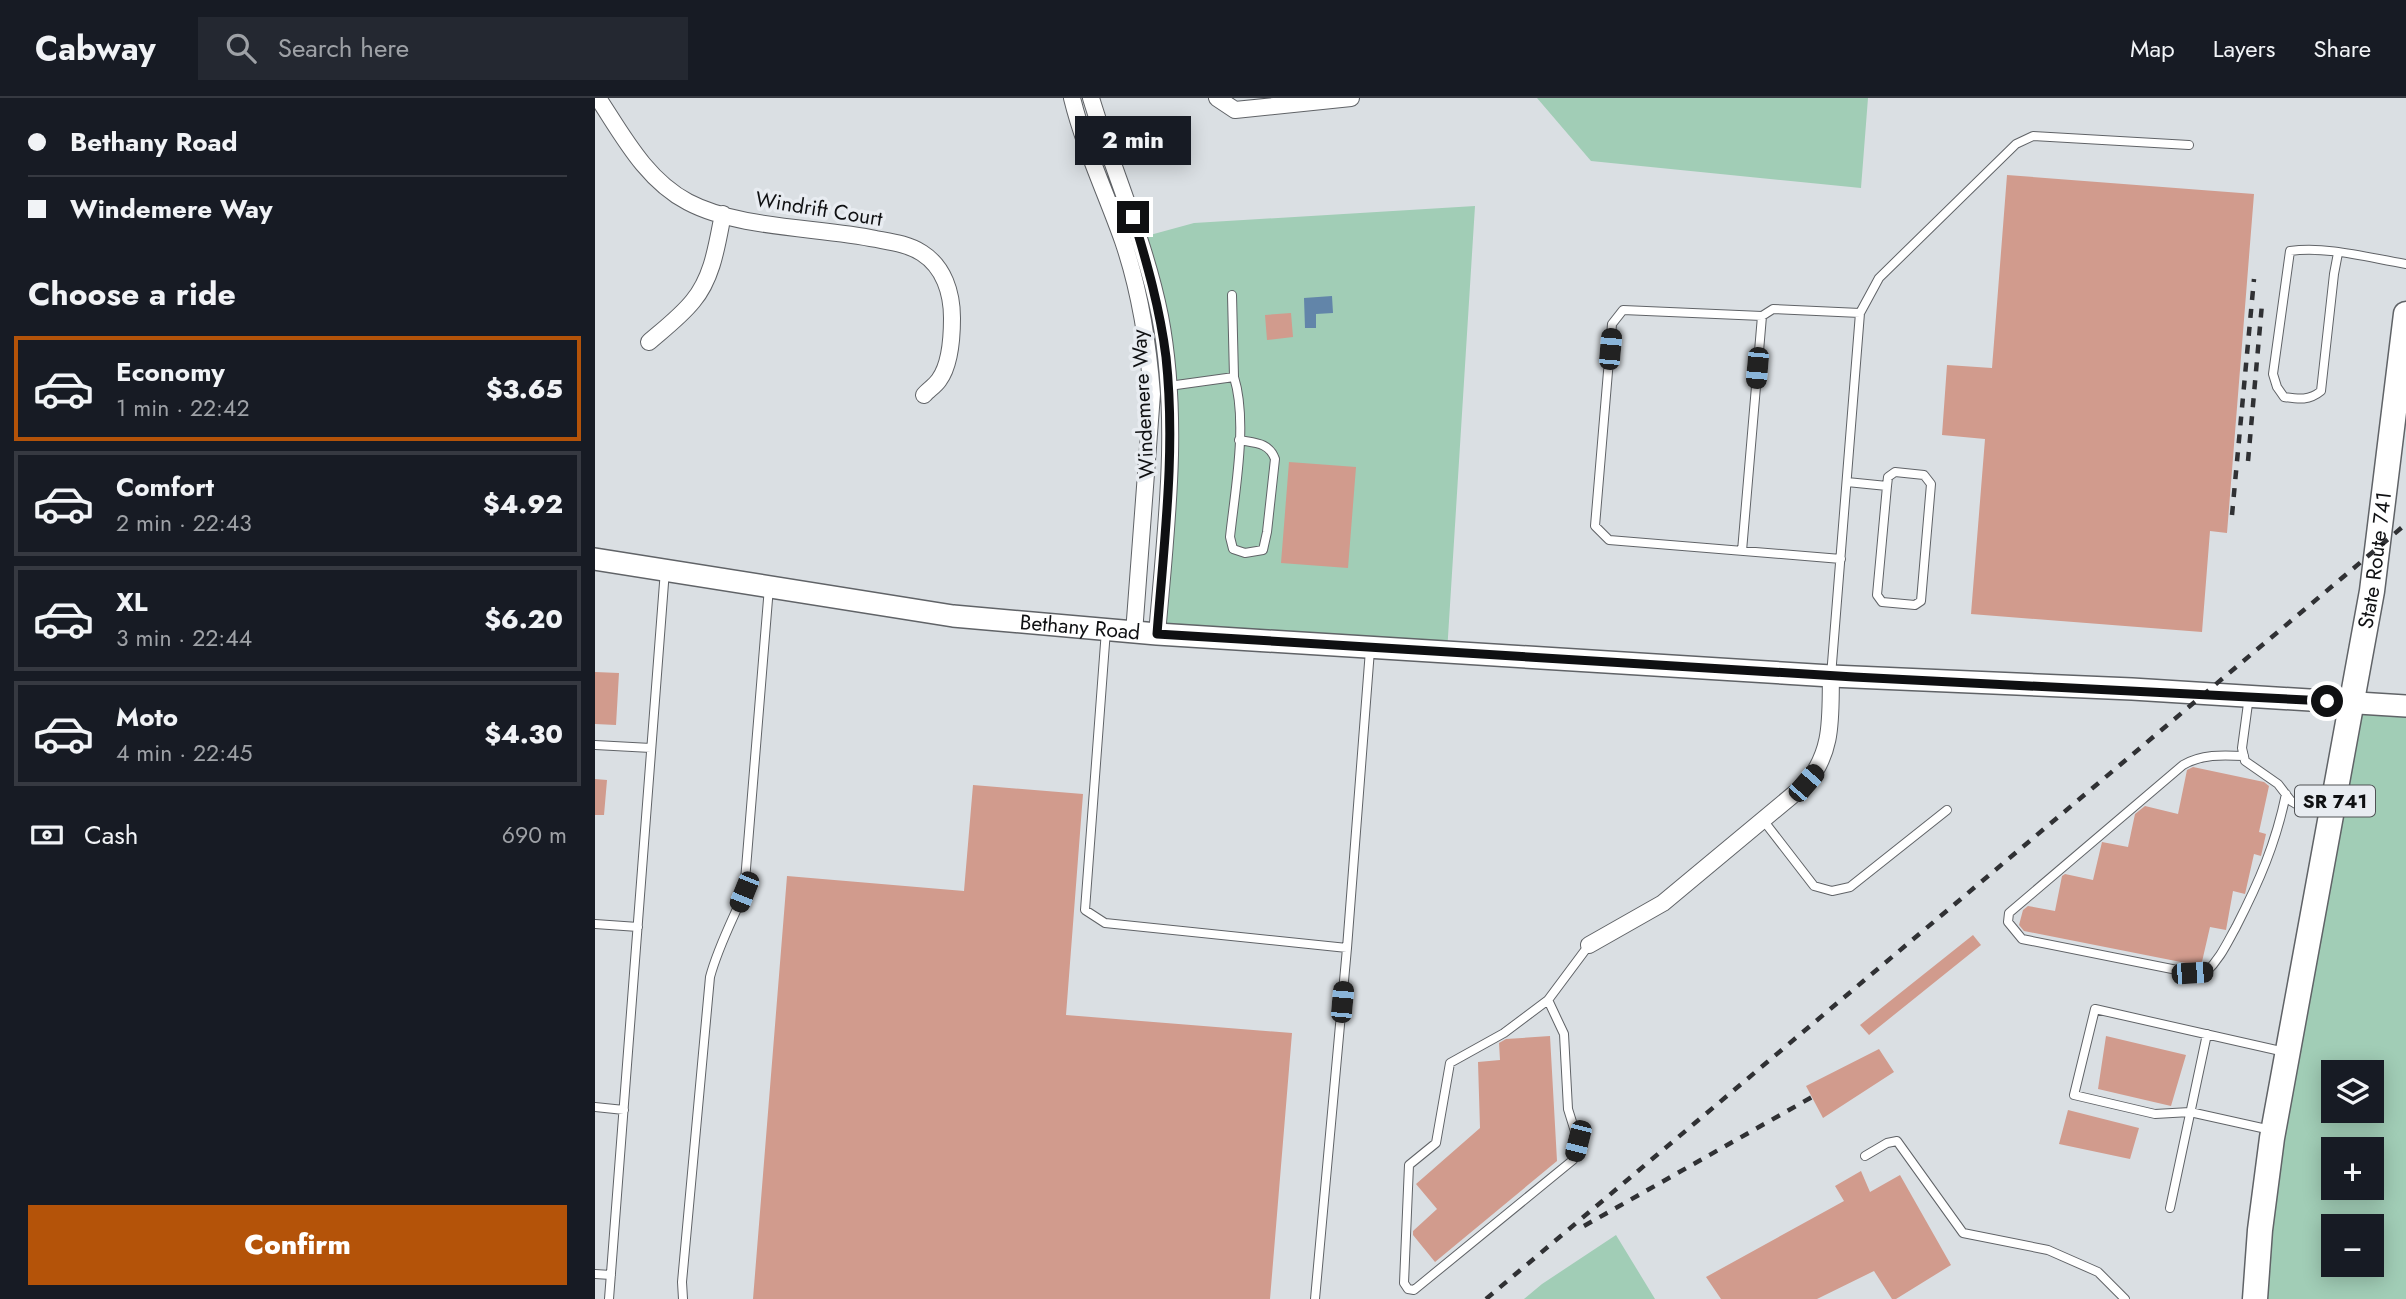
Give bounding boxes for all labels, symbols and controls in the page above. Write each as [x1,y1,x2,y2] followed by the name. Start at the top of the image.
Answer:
[198,17,688,80] search box
[35,25,156,72] text: Cabway
[222,29,260,67] icon: search
[278,29,409,67] text: Search here
[2130,31,2175,66] text: Map
[2213,31,2275,66] text: Layers
[2313,31,2371,66] text: Share
[1075,116,1191,164] callout: 2 min
[70,123,238,161] text: Bethany Road
[1102,123,1164,157] text: 2 min
[753,184,885,234] street label: Windrift Court
[70,190,273,228] text: Windemere Way
[1117,201,1149,233] route end
[28,271,236,317] text: Choose a ride
[1598,327,1623,371] car
[1124,328,1162,479] street label: Windemere Way
[1745,346,1770,390] car
[116,353,225,391] text: Economy
[32,357,95,420] icon: car
[486,370,563,408] text: $3.65
[116,391,250,425] text: 1 min · 22:42
[116,468,214,506] text: Comfort
[32,472,95,535] icon: car
[483,485,563,523] text: $4.92
[2350,490,2399,631] street label: State Route 741
[116,506,252,540] text: 2 min · 22:43
[116,583,148,621] text: XL
[32,587,95,650] icon: car
[484,600,563,638] text: $6.20
[1019,607,1141,647] street label: Bethany Road
[116,621,252,655] text: 3 min · 22:44
[2311,685,2343,717] route start
[116,698,178,736] text: Moto
[32,702,95,765] icon: car
[485,715,563,753] text: $4.30
[116,736,252,770] text: 4 min · 22:45
[1785,760,1828,806] car
[2295,786,2375,816] road number: SR 741
[28,816,66,854] icon: cash
[84,816,138,854] text: Cash
[502,818,567,852] text: 690 m
[727,869,762,915] car
[2171,961,2214,985] car
[1330,980,1355,1024] car
[2321,1060,2384,1277] map controls
[2321,1060,2384,1123] button: layers
[1563,1118,1594,1164] car
[2321,1137,2384,1200] button: +
[28,1205,567,1285] button: Confirm
[2321,1214,2384,1277] button: −

